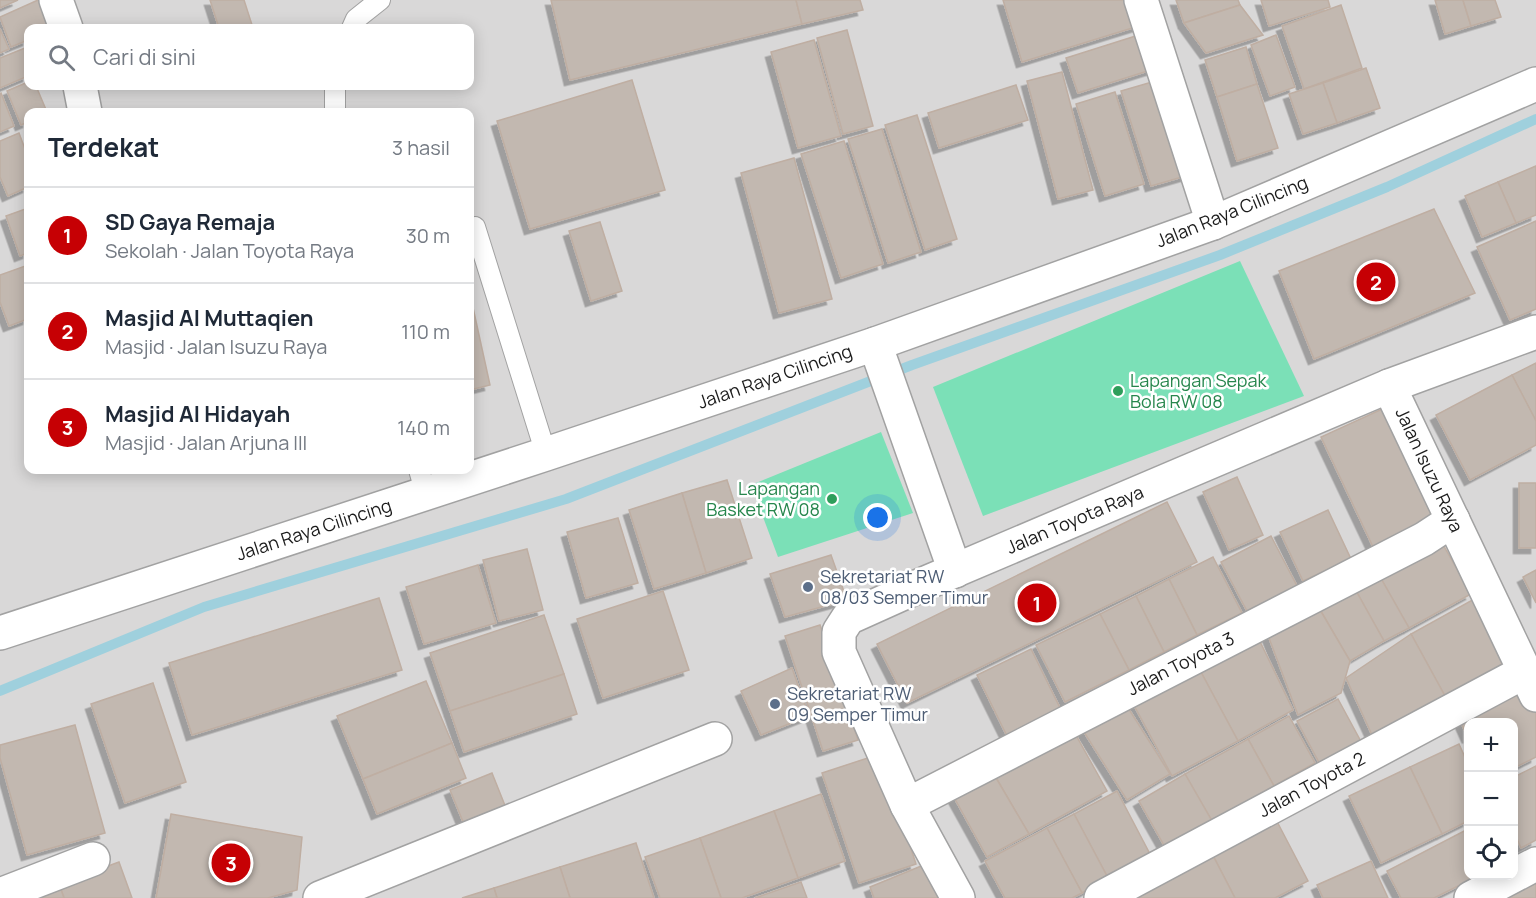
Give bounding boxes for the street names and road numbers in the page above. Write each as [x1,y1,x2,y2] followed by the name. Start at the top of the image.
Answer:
[1152,170,1311,252] street label: Jalan Raya Cilincing
[694,338,855,414] street label: Jalan Raya Cilincing
[1391,403,1469,536] street label: Jalan Isuzu Raya
[1002,479,1147,559] street label: Jalan Toyota Raya
[233,493,394,565] street label: Jalan Raya Cilincing
[1123,626,1238,700] street label: Jalan Toyota 3
[1254,746,1369,822] street label: Jalan Toyota 2

